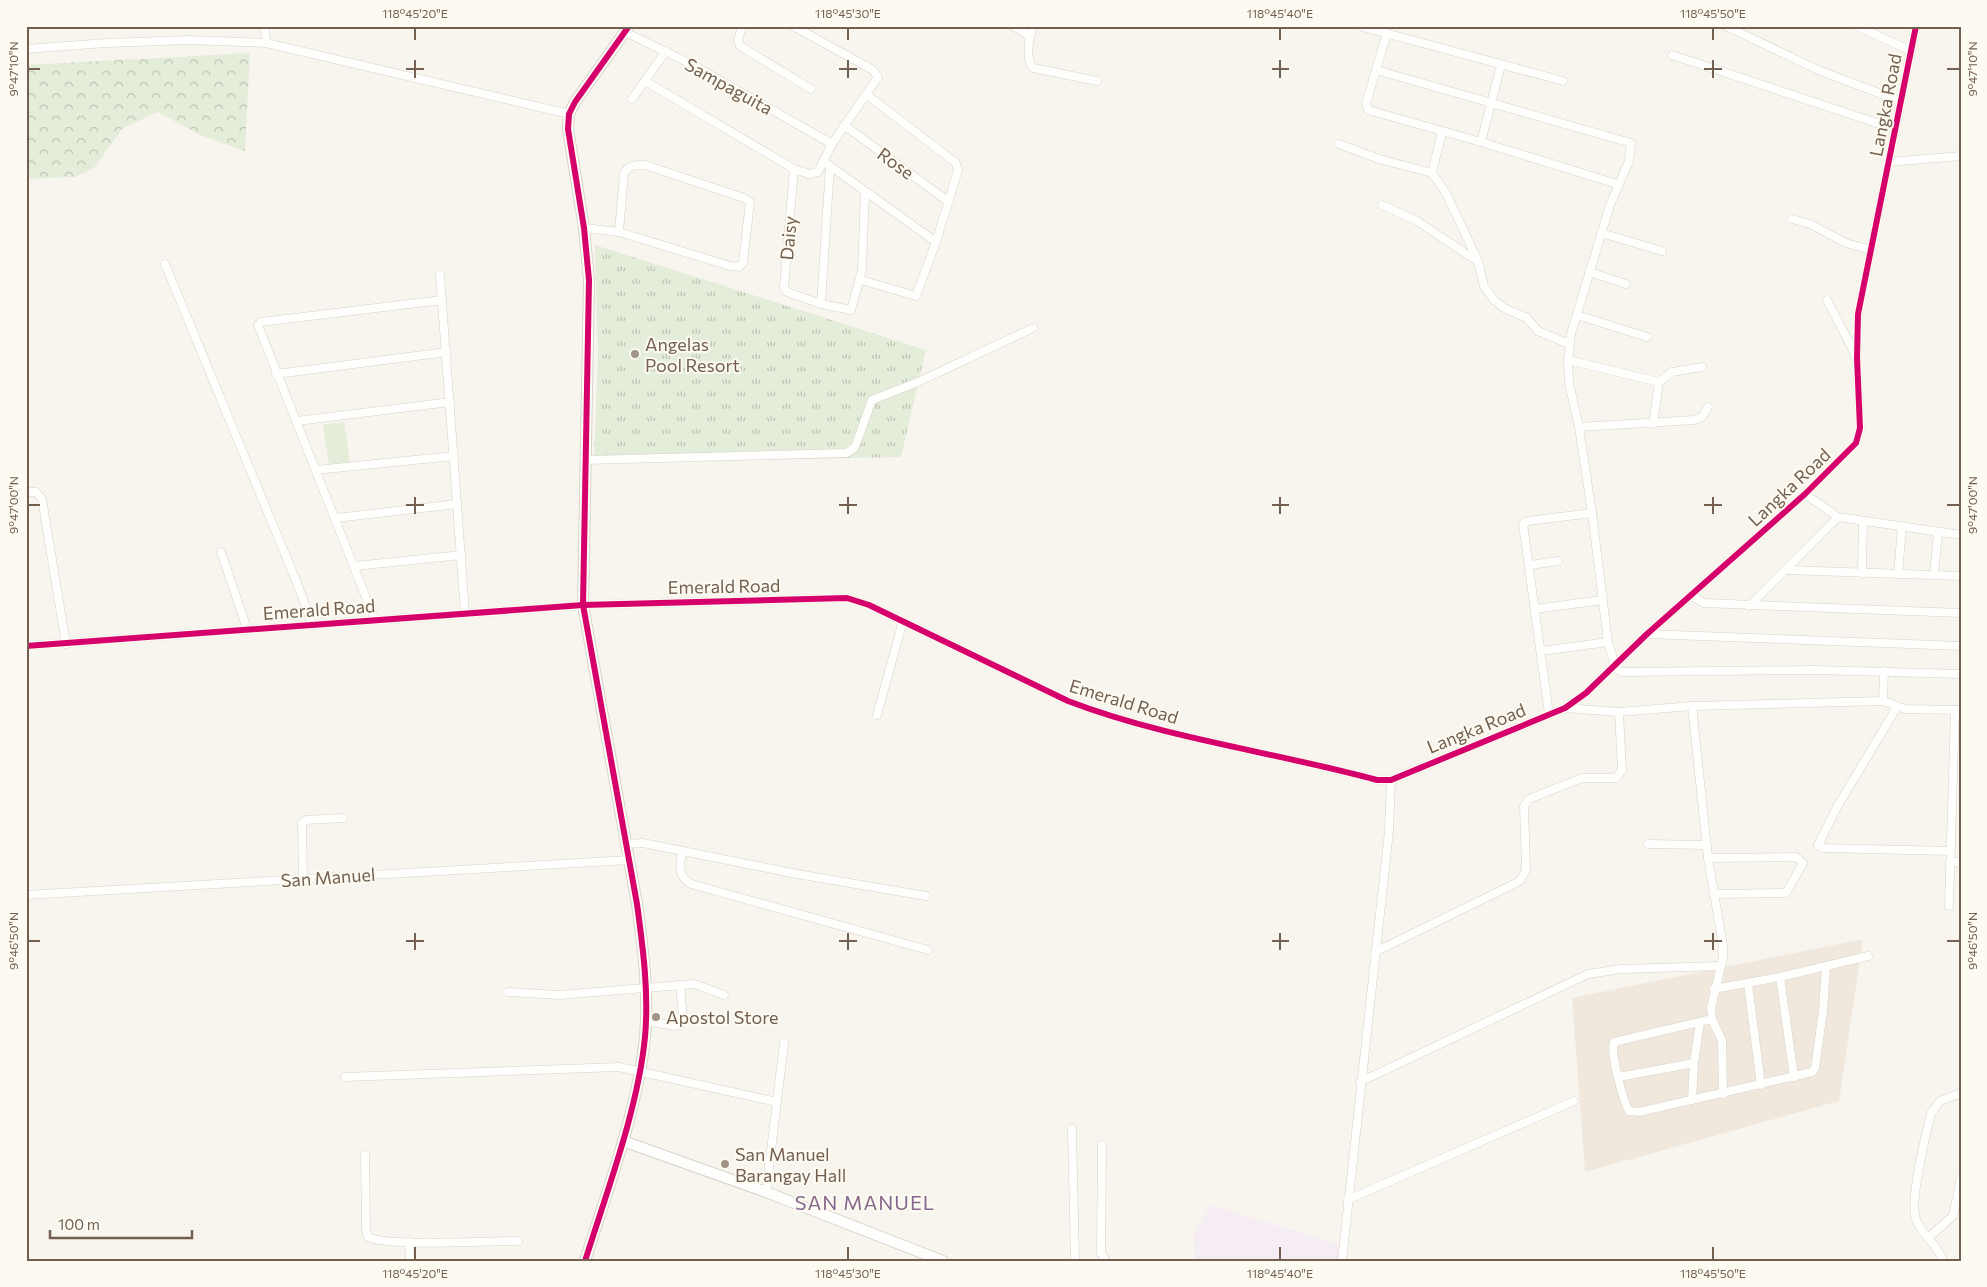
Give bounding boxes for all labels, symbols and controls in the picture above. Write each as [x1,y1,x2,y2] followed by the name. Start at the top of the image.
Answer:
[382,6,448,20] text: 118°45'20"E
[815,6,881,20] text: 118°45'30"E
[1247,6,1313,20] text: 118°45'40"E
[1680,6,1746,20] text: 118°45'50"E
[6,41,20,97] text: 9°47'10"N
[1965,41,1979,97] text: 9°47'10"N
[1864,52,1906,158] street label: Langka Road
[681,53,777,119] street label: Sampaguita
[873,142,919,184] street label: Rose
[775,215,801,261] street label: Daisy
[645,333,740,376] place label: Angelas Pool Resort
[629,348,641,360] marker: Angelas Pool Resort
[1743,443,1835,531] street label: Langka Road
[6,476,20,534] text: 9°47'00"N
[1965,476,1979,534] text: 9°47'00"N
[667,574,781,598] street label: Emerald Road
[262,594,376,624] street label: Emerald Road
[1067,674,1181,728] street label: Emerald Road
[1423,698,1529,758] street label: Langka Road
[280,863,376,891] street label: San Manuel
[6,912,20,970] text: 9°46'50"N
[1965,912,1979,970] text: 9°46'50"N
[666,1006,779,1028] place label: Apostol Store
[650,1011,662,1023] marker: Apostol Store
[735,1143,846,1186] place label: San Manuel Barangay Hall
[719,1158,731,1170] marker: San Manuel Barangay Hall
[795,1190,935,1214] district label: SAN MANUEL
[50,1207,192,1239] scale bar
[58,1215,100,1233] text: 100 m
[382,1266,448,1280] text: 118°45'20"E
[815,1266,881,1280] text: 118°45'30"E
[1247,1266,1313,1280] text: 118°45'40"E
[1680,1266,1746,1280] text: 118°45'50"E

